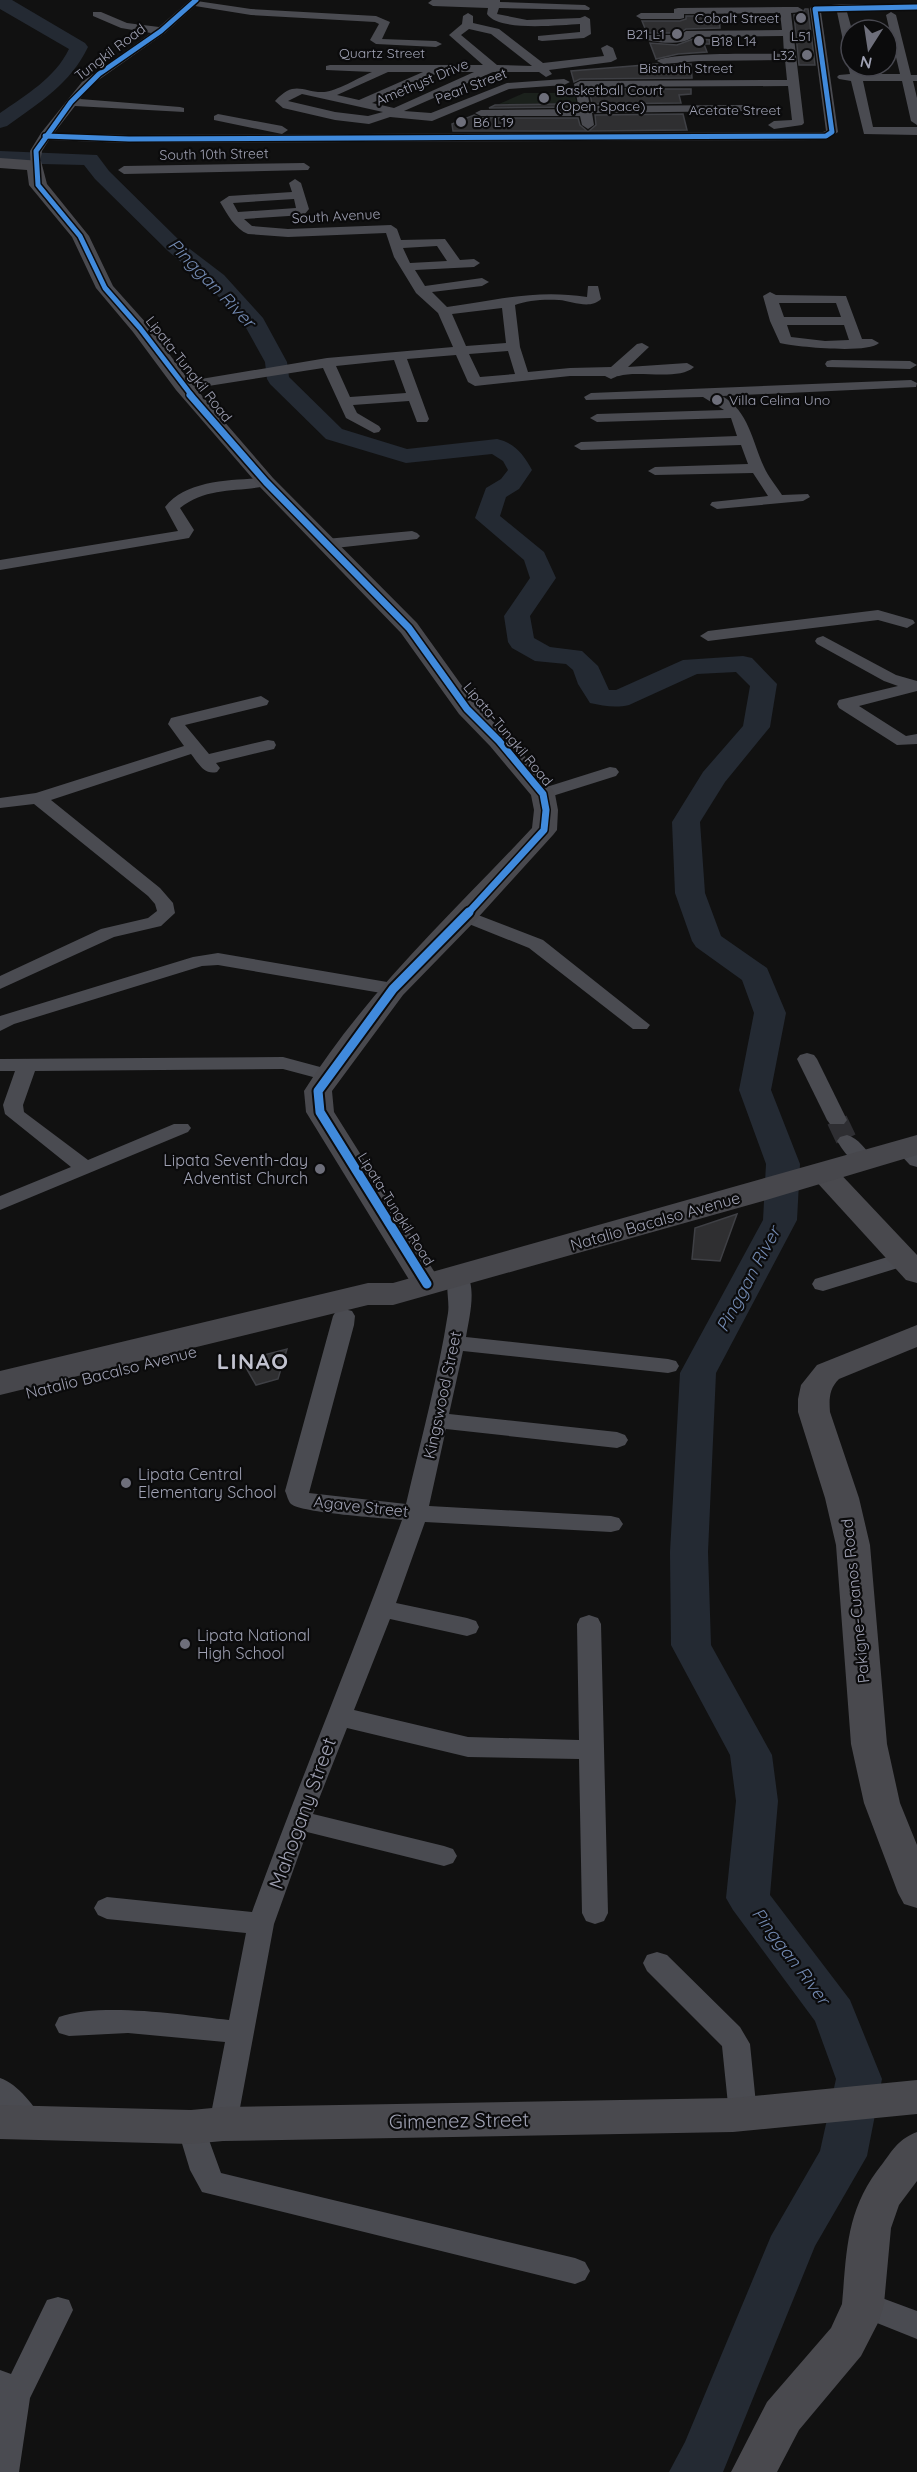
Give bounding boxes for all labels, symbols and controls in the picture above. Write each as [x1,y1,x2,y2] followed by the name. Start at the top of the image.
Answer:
[695,9,780,27] street label: Cobalt Street
[794,11,808,25] marker: L51
[839,18,899,78] north arrow
[71,20,149,84] street label: Tungkil Road
[627,25,665,43] place label: B21 L1
[670,27,684,41] marker: B21 L1
[791,27,811,45] place label: L51
[711,32,756,50] place label: B18 L14
[692,34,706,48] marker: B18 L14
[339,44,425,62] street label: Quartz Street
[772,46,795,64] place label: L32
[800,48,814,62] marker: L32
[858,52,874,74] text: N
[373,54,471,110] street label: Amethyst Drive
[639,59,733,77] street label: Bismuth Street
[433,64,510,108] street label: Pearl Street
[556,81,663,115] place label: Basketball Court (Open Space)
[537,91,551,105] marker: Basketball Court (Open Space)
[689,101,781,119] street label: Acetate Street
[473,113,514,131] place label: B6 L19
[454,115,468,129] marker: B6 L19
[159,144,269,164] street label: South 10th Street
[291,205,381,227] street label: South Avenue
[163,233,262,334] water label: Pinggan River
[142,312,236,426] street label: Lipata-Tungkil Road
[729,391,830,409] place label: Villa Celina Uno
[710,393,724,407] marker: Villa Celina Uno
[459,678,557,790] street label: Lipata-Tungkil Road
[354,1149,438,1269] street label: Lipata-Tungkil Road
[163,1150,308,1188] place label: Lipata Seventh-day Adventist Church
[313,1162,327,1176] marker: Lipata Seventh-day Adventist Church
[568,1187,742,1255] street label: Natalio Bacalso Avenue
[711,1221,786,1336] water label: Pinggan River
[419,1329,465,1461] street label: Kingswood Street
[23,1341,199,1403] street label: Natalio Bacalso Avenue
[217,1347,289,1375] district label: LINAO
[138,1464,277,1502] place label: Lipata Central Elementary School
[119,1476,133,1490] marker: Lipata Central Elementary School
[313,1491,409,1521] street label: Agave Street
[836,1518,874,1684] street label: Pakigne-Cuanos Road
[197,1625,310,1663] place label: Lipata National High School
[178,1637,192,1651] marker: Lipata National High School
[263,1734,341,1892] street label: Mahogany Street
[747,1903,836,2011] water label: Pinggan River
[389,2106,530,2134] street label: Gimenez Street

